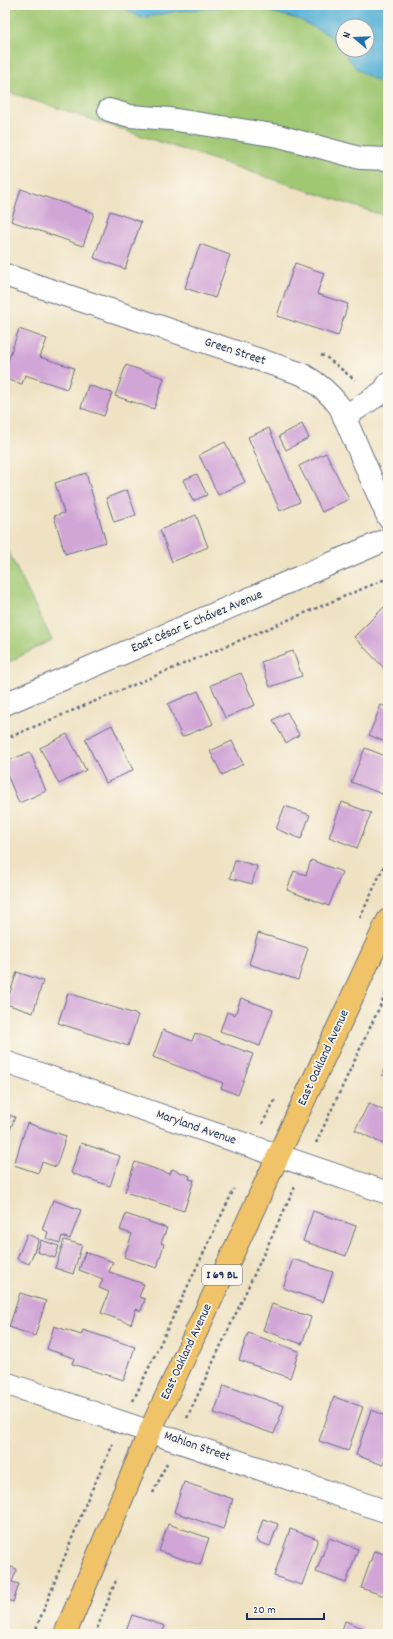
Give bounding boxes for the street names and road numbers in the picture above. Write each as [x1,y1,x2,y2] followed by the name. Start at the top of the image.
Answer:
[202,333,268,371] street label: Green Street
[128,586,266,658] street label: East César E. Chávez Avenue
[293,1007,355,1109] street label: East Oakland Avenue
[153,1105,239,1151] street label: Maryland Avenue
[202,1265,242,1285] road number: I 69 BL
[156,1301,218,1403] street label: East Oakland Avenue
[161,1427,233,1467] street label: Mahlon Street

